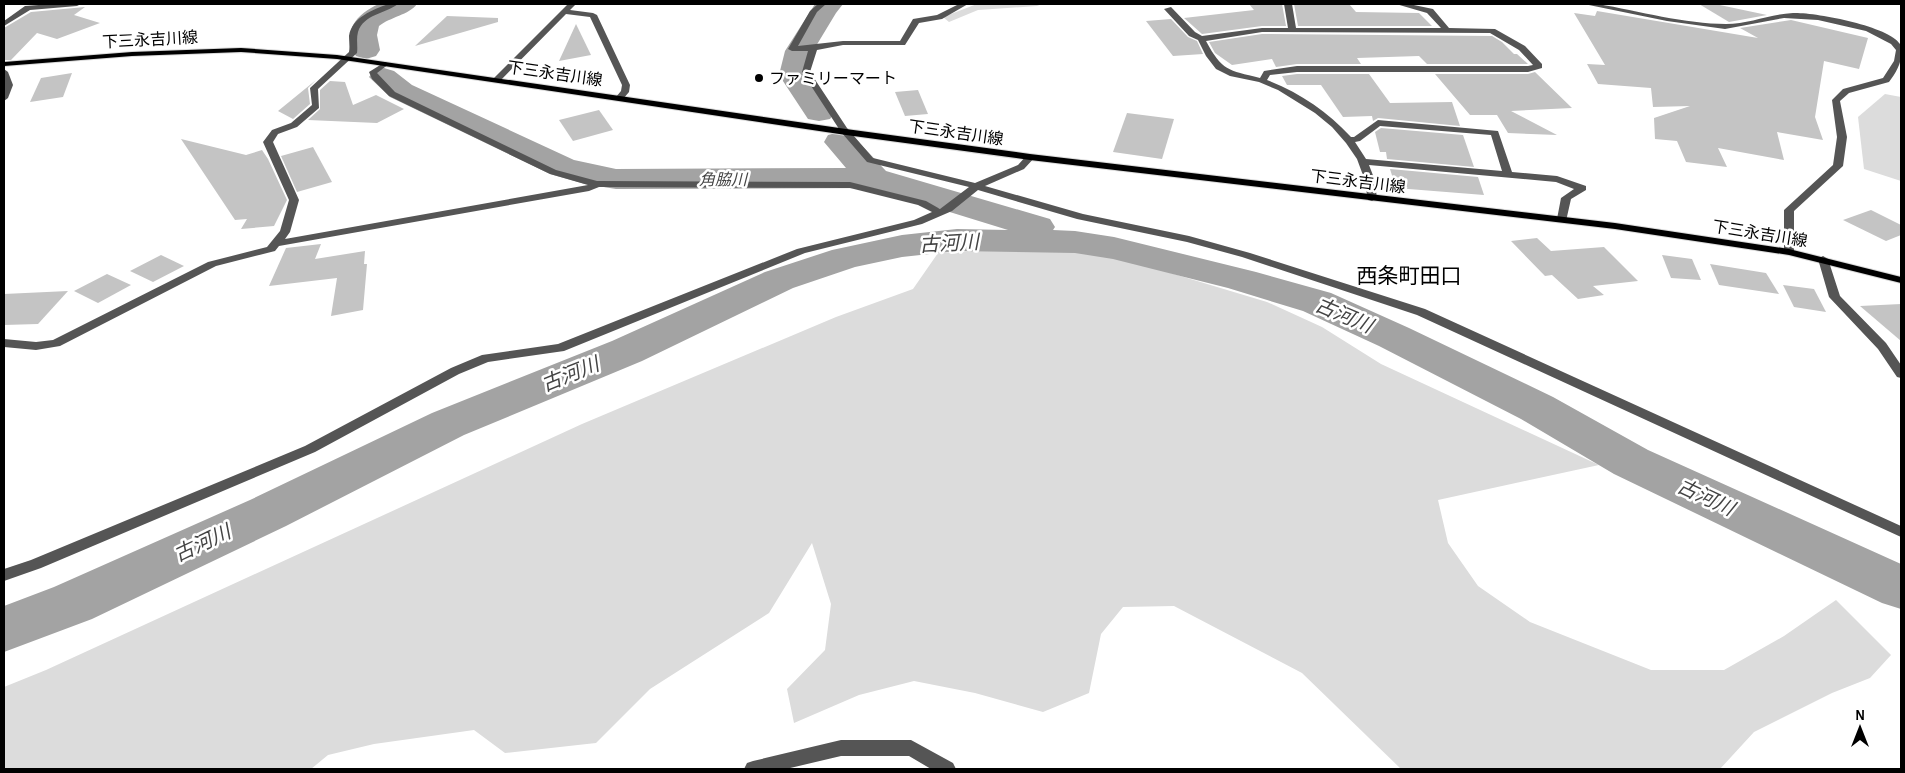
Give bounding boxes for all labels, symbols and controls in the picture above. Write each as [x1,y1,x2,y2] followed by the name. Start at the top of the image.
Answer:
[102,28,198,51] street label: 下三永吉川線
[506,58,604,89] street label: 下三永吉川線
[769,71,897,87] place label: ファミリーマート
[753,72,765,84] marker: ファミリーマート
[907,117,1005,148] street label: 下三永吉川線
[1309,167,1407,196] street label: 下三永吉川線
[699,171,749,188] water label: 角脇川
[1711,218,1809,249] street label: 下三永吉川線
[919,231,982,256] water label: 古河川
[1357,265,1462,287] district label: 西条町田口
[1312,294,1377,338] water label: 古河川
[538,353,604,395] water label: 古河川
[1674,475,1739,520] water label: 古河川
[171,520,236,566] water label: 古河川
[1835,703,1885,753] north arrow
[1855,709,1865,723] text: N

